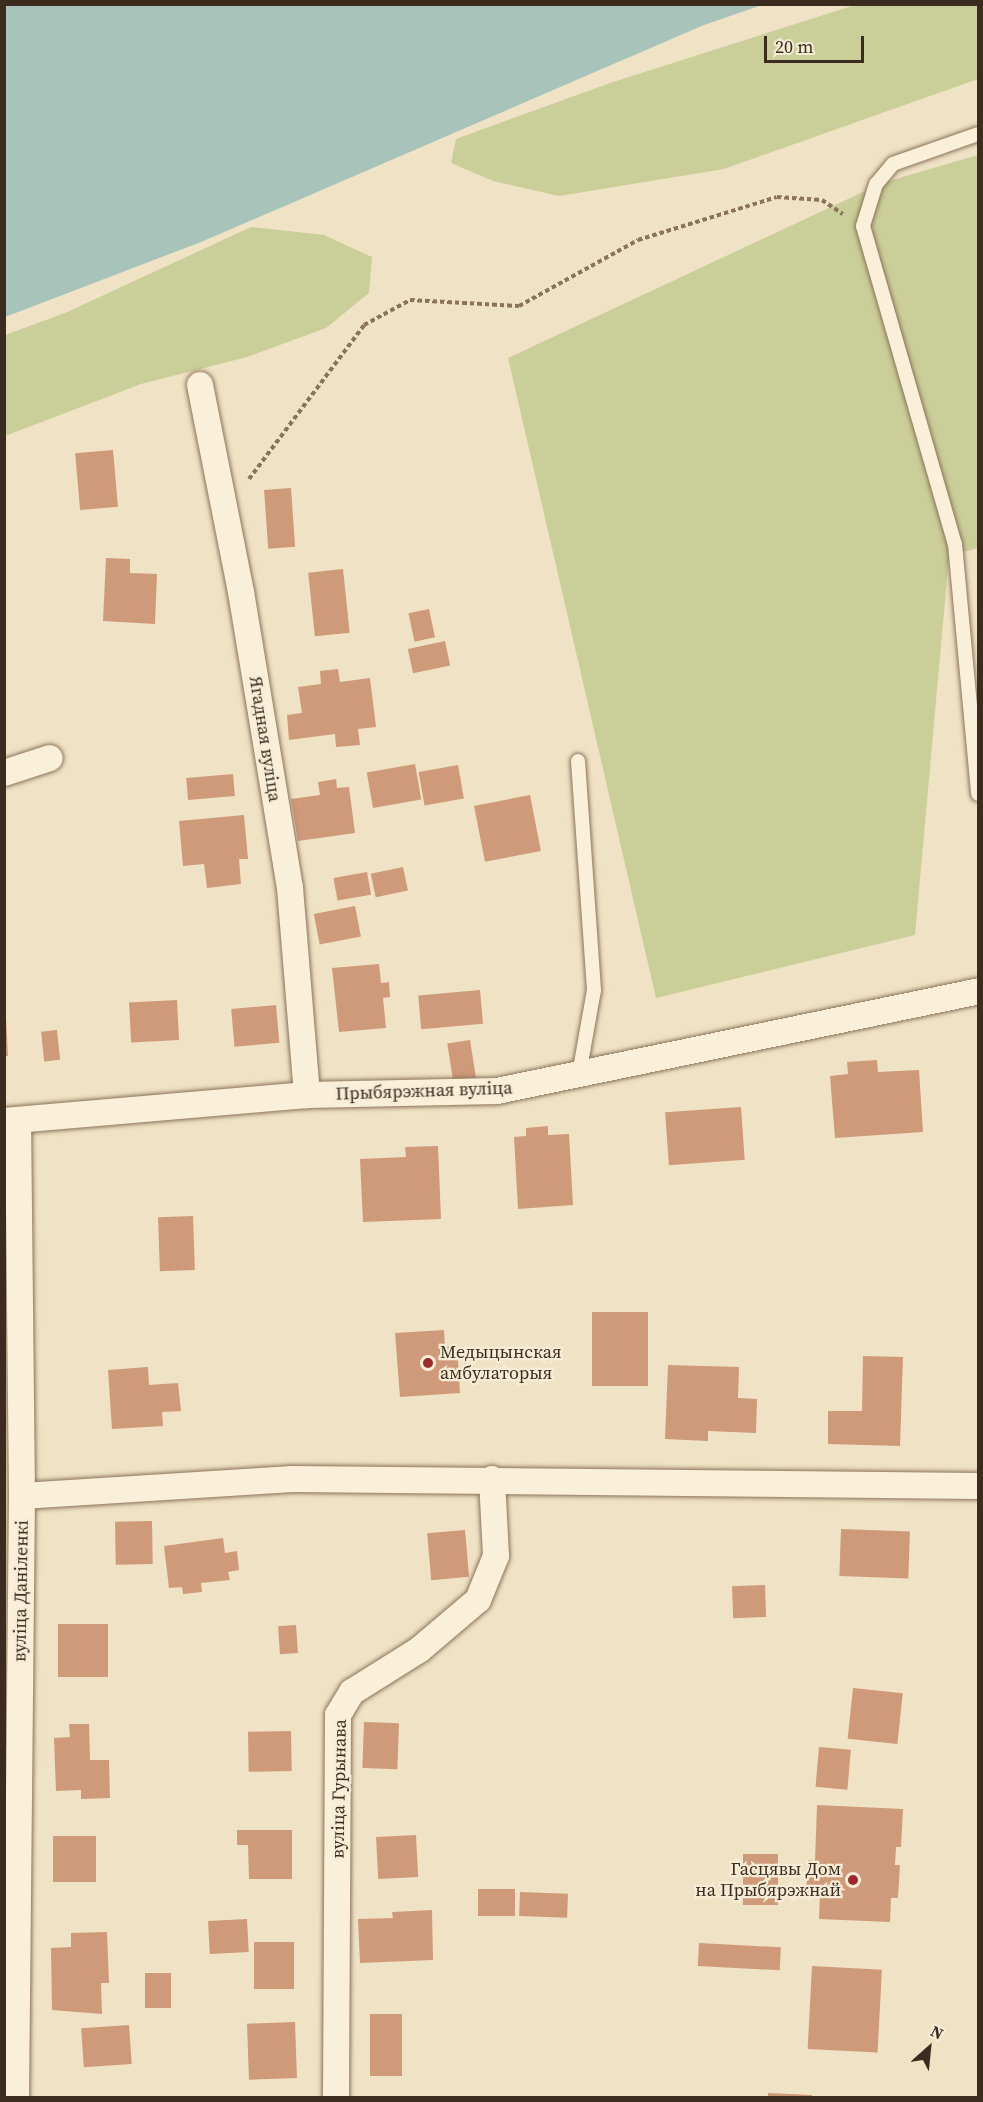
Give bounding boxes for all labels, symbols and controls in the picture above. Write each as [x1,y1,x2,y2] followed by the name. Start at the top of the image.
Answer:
[767,24,868,62] scale bar
[775,34,813,59] text: 20 m
[244,675,286,803] street label: Ягадная вуліца
[335,1077,513,1105] street label: Прыбярэжная вуліца
[440,1342,562,1384] place label: Медыцынская амбулаторыя
[421,1356,435,1370] marker: Медыцынская амбулаторыя
[9,1520,33,1662] street label: вуліца Даніленкі
[327,1719,351,1859] street label: вуліца Гурынава
[695,1859,841,1902] place label: Гасцявы Дом на Прыбярэжнай
[846,1873,860,1887] marker: Гасцявы Дом на Прыбярэжнай
[899,2018,959,2078] north arrow
[927,2020,947,2044] text: N

